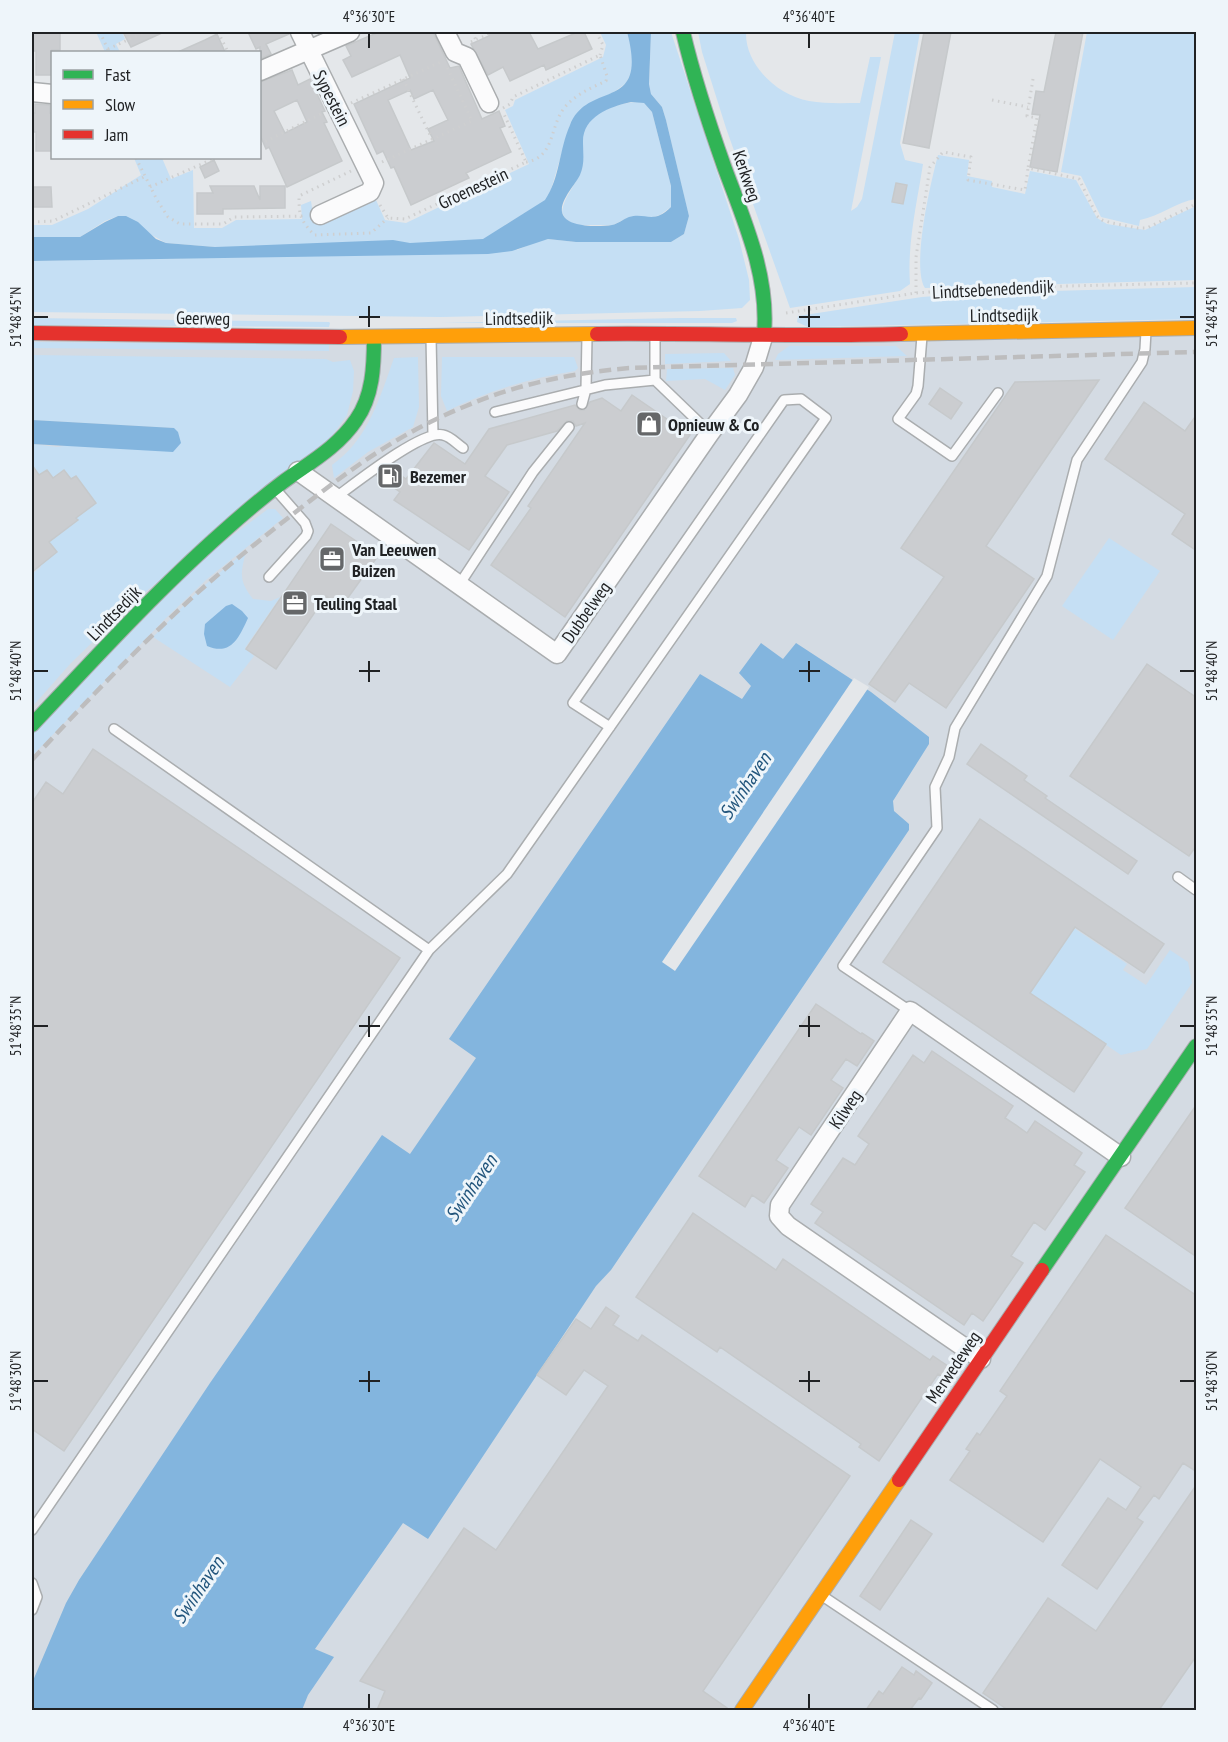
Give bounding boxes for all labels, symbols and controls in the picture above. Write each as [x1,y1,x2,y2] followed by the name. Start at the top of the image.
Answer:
[343,7,395,26] text: 4°36'30"E
[783,7,835,26] text: 4°36'40"E
[51,51,261,159] legend
[105,63,131,86] text: Fast
[308,66,356,130] street label: Sypestein
[105,93,136,116] text: Slow
[104,123,128,146] text: Jam
[727,147,767,205] street label: Kerkweg
[434,162,512,214] street label: Groenestein
[932,274,1054,304] street label: Lindtsebenedendijk
[6,287,25,347] text: 51°48'45"N
[1202,287,1221,347] text: 51°48'45"N
[970,303,1038,327] street label: Lindtsedijk
[176,306,230,330] street label: Geerweg
[485,306,553,330] street label: Lindtsedijk
[634,409,664,439] shop icon: Opnieuw & Co
[668,413,759,436] place label: Opnieuw & Co
[375,461,405,491] fuel station icon: Bezemer
[410,465,467,488] place label: Bezemer
[351,538,436,582] place label: Van Leeuwen Buizen
[317,544,347,574] office icon: Van Leeuwen Buizen
[556,577,616,647] street label: Dubbelweg
[82,581,146,645] street label: Lindtsedijk
[280,588,310,618] office icon: Teuling Staal
[314,592,398,615] place label: Teuling Staal
[6,641,25,701] text: 51°48'40"N
[1202,641,1221,701] text: 51°48'40"N
[713,747,777,824] water label: Swinhaven
[6,996,25,1056] text: 51°48'35"N
[1202,996,1221,1056] text: 51°48'35"N
[824,1085,866,1133] street label: Kilweg
[439,1149,503,1226] water label: Swinhaven
[920,1326,986,1408] street label: Merwedeweg
[6,1351,25,1411] text: 51°48'30"N
[1202,1351,1221,1411] text: 51°48'30"N
[166,1551,230,1628] water label: Swinhaven
[343,1716,395,1735] text: 4°36'30"E
[783,1716,835,1735] text: 4°36'40"E

